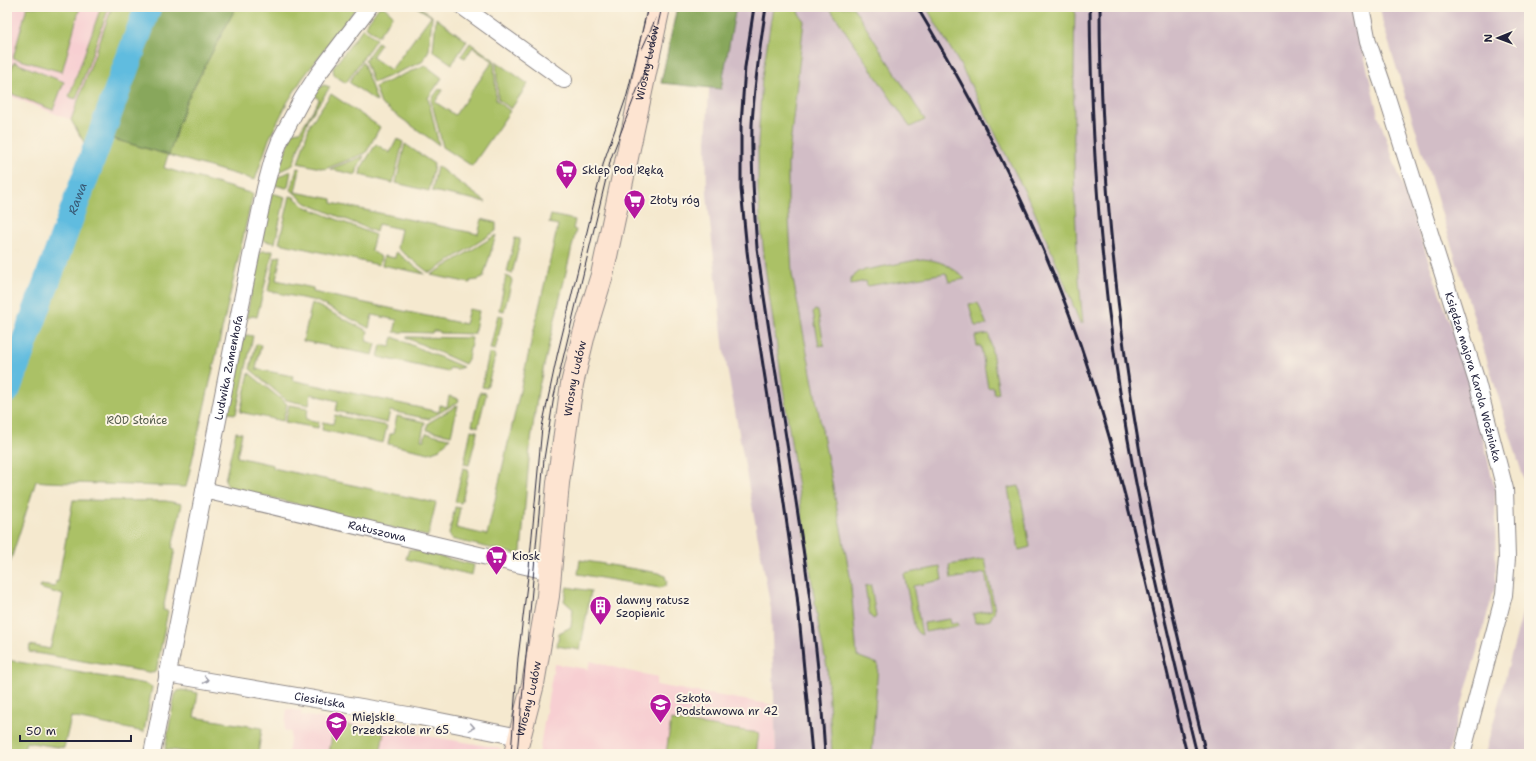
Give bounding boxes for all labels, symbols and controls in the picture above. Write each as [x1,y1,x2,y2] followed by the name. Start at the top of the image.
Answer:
[1478,18,1518,58] north arrow
[632,23,663,102] street label: Wiosny Ludów
[1481,33,1496,43] text: N
[554,157,580,190] supermarket icon: Sklep Pod Ręką
[582,163,663,178] place label: Sklep Pod Ręką
[64,180,91,217] water label: Rawa
[622,187,648,220] supermarket icon: Złoty róg
[650,193,700,208] place label: Złoty róg
[1442,290,1505,464] street label: Księdza majora Karola Woźniaka
[211,313,246,421] street label: Ludwika Zamenhofa
[560,339,590,417] street label: Wiosny Ludów
[107,413,168,428] park label: ROD Słońce
[347,517,408,545] street label: Ratuszowa
[483,543,509,576] supermarket icon: Kiosk
[512,549,540,564] place label: Kiosk
[587,593,613,626] building icon: dawny ratusz Szopienic
[616,593,690,621] place label: dawny ratusz Szopienic
[512,659,544,738] street label: Wiosny Ludów
[203,676,209,684] one-way arrow
[293,688,347,712] street label: Ciesielska
[647,691,673,724] school or university icon: Szkoła Podstawowa nr 42
[676,691,778,719] place label: Szkoła Podstawowa nr 42
[324,710,350,743] school or university icon: Miejskie Przedszkole nr 65
[352,710,449,738] place label: Miejskie Przedszkole nr 65
[20,717,131,743] scale bar
[26,723,56,739] text: 50 m
[469,723,475,731] one-way arrow

